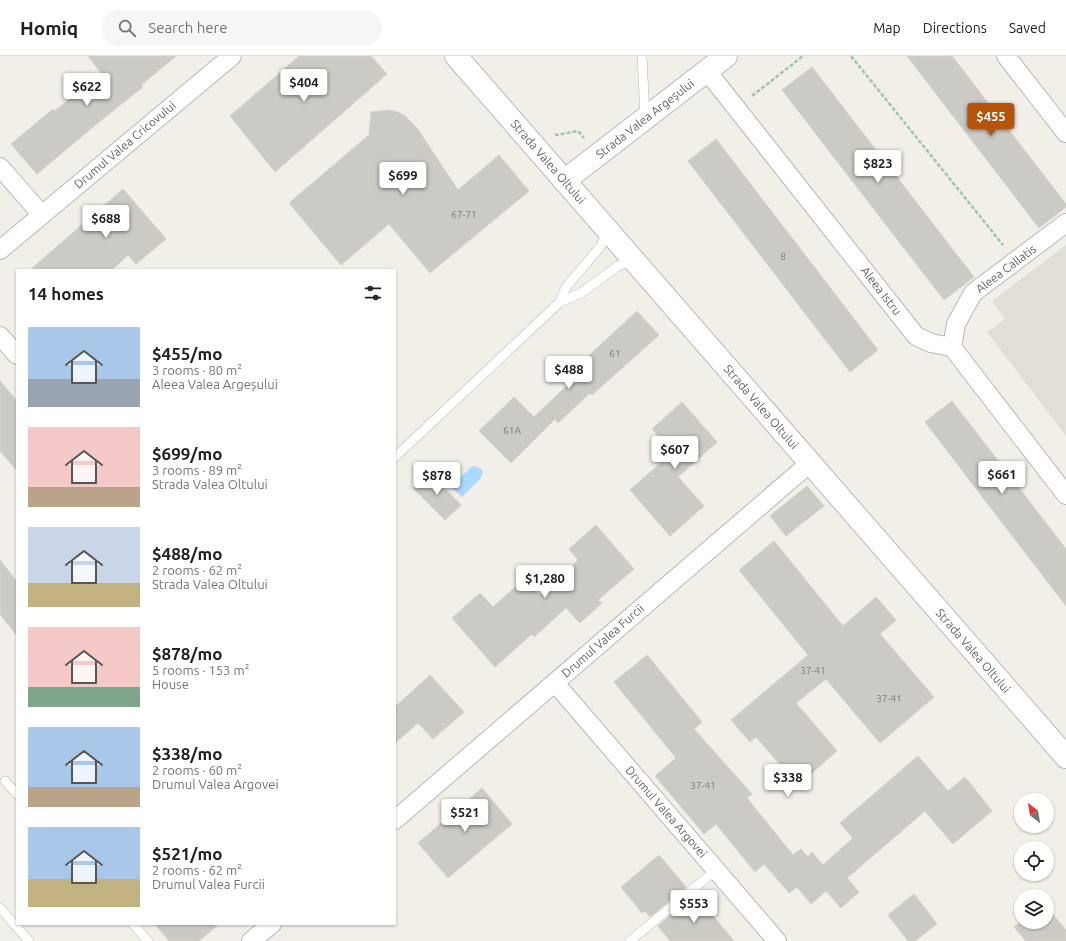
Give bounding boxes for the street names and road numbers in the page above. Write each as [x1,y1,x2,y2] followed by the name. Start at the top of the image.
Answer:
[593,76,696,161] street label: Strada Valea Argeșului
[71,98,178,191] street label: Drumul Valea Cricovului
[508,117,588,206] street label: Strada Valea Oltului
[973,242,1038,295] street label: Aleea Callatis
[859,264,904,317] street label: Aleea Istru
[721,362,801,451] street label: Strada Valea Oltului
[559,601,646,680] street label: Drumul Valea Furcii
[933,606,1013,695] street label: Strada Valea Oltului
[623,763,710,860] street label: Drumul Valea Argovei

